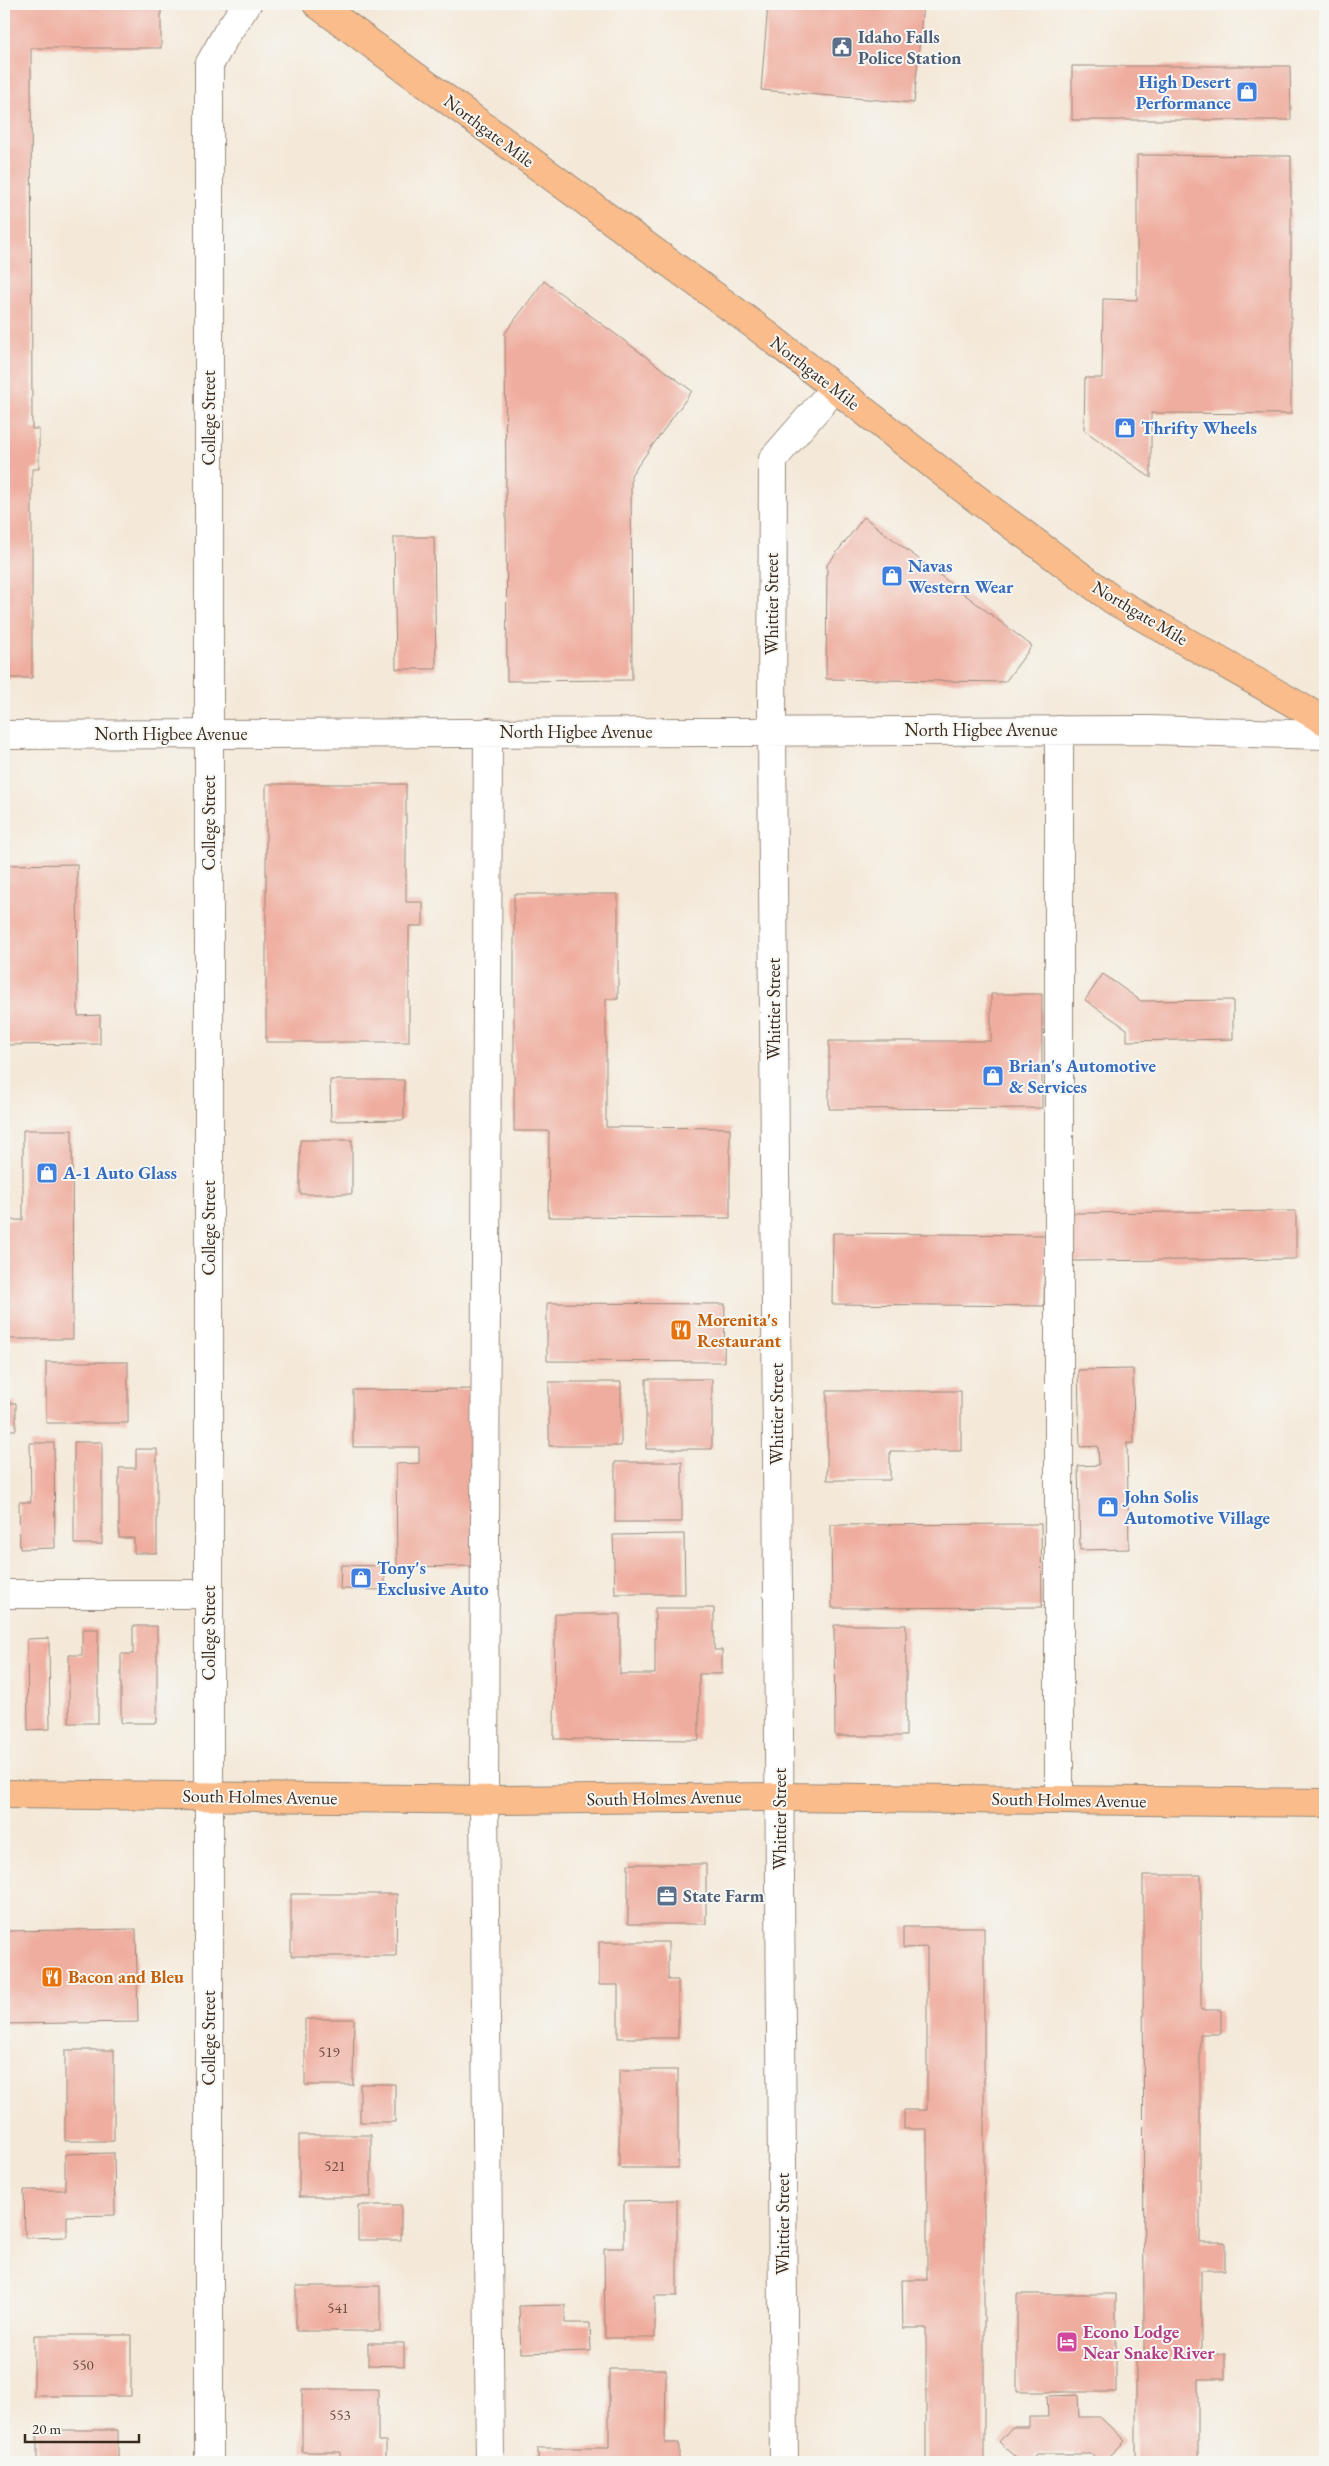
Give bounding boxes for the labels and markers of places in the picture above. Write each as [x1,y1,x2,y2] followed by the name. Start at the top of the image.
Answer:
[858,25,962,69] place label: Idaho Falls Police Station
[830,35,854,59] public building icon: Idaho Falls Police Station
[1136,70,1231,114] place label: High Desert Performance
[1235,80,1259,104] shop icon: High Desert Performance
[1113,416,1137,440] shop icon: Thrifty Wheels
[1141,416,1257,439] place label: Thrifty Wheels
[908,554,1014,598] place label: Navas Western Wear
[880,564,904,588] shop icon: Navas Western Wear
[1009,1054,1156,1098] place label: Brian's Automotive & Services
[981,1064,1005,1088] shop icon: Brian's Automotive & Services
[35,1161,59,1185] shop icon: A-1 Auto Glass
[62,1161,177,1184] place label: A-1 Auto Glass
[697,1308,781,1352] place label: Morenita's Restaurant
[669,1318,693,1342] restaurant icon: Morenita's Restaurant
[1122,1485,1271,1529] place label: John Solis Automotive Village
[1096,1495,1120,1519] shop icon: John Solis Automotive Village
[377,1556,489,1600] place label: Tony's Exclusive Auto
[349,1566,373,1590] shop icon: Tony's Exclusive Auto
[655,1884,679,1908] office icon: State Farm
[683,1884,765,1907] place label: State Farm
[40,1965,64,1989] restaurant icon: Bacon and Bleu
[68,1965,184,1988] place label: Bacon and Bleu
[1083,2320,1215,2364] place label: Econo Lodge Near Snake River
[1055,2330,1079,2354] hotel icon: Econo Lodge Near Snake River

